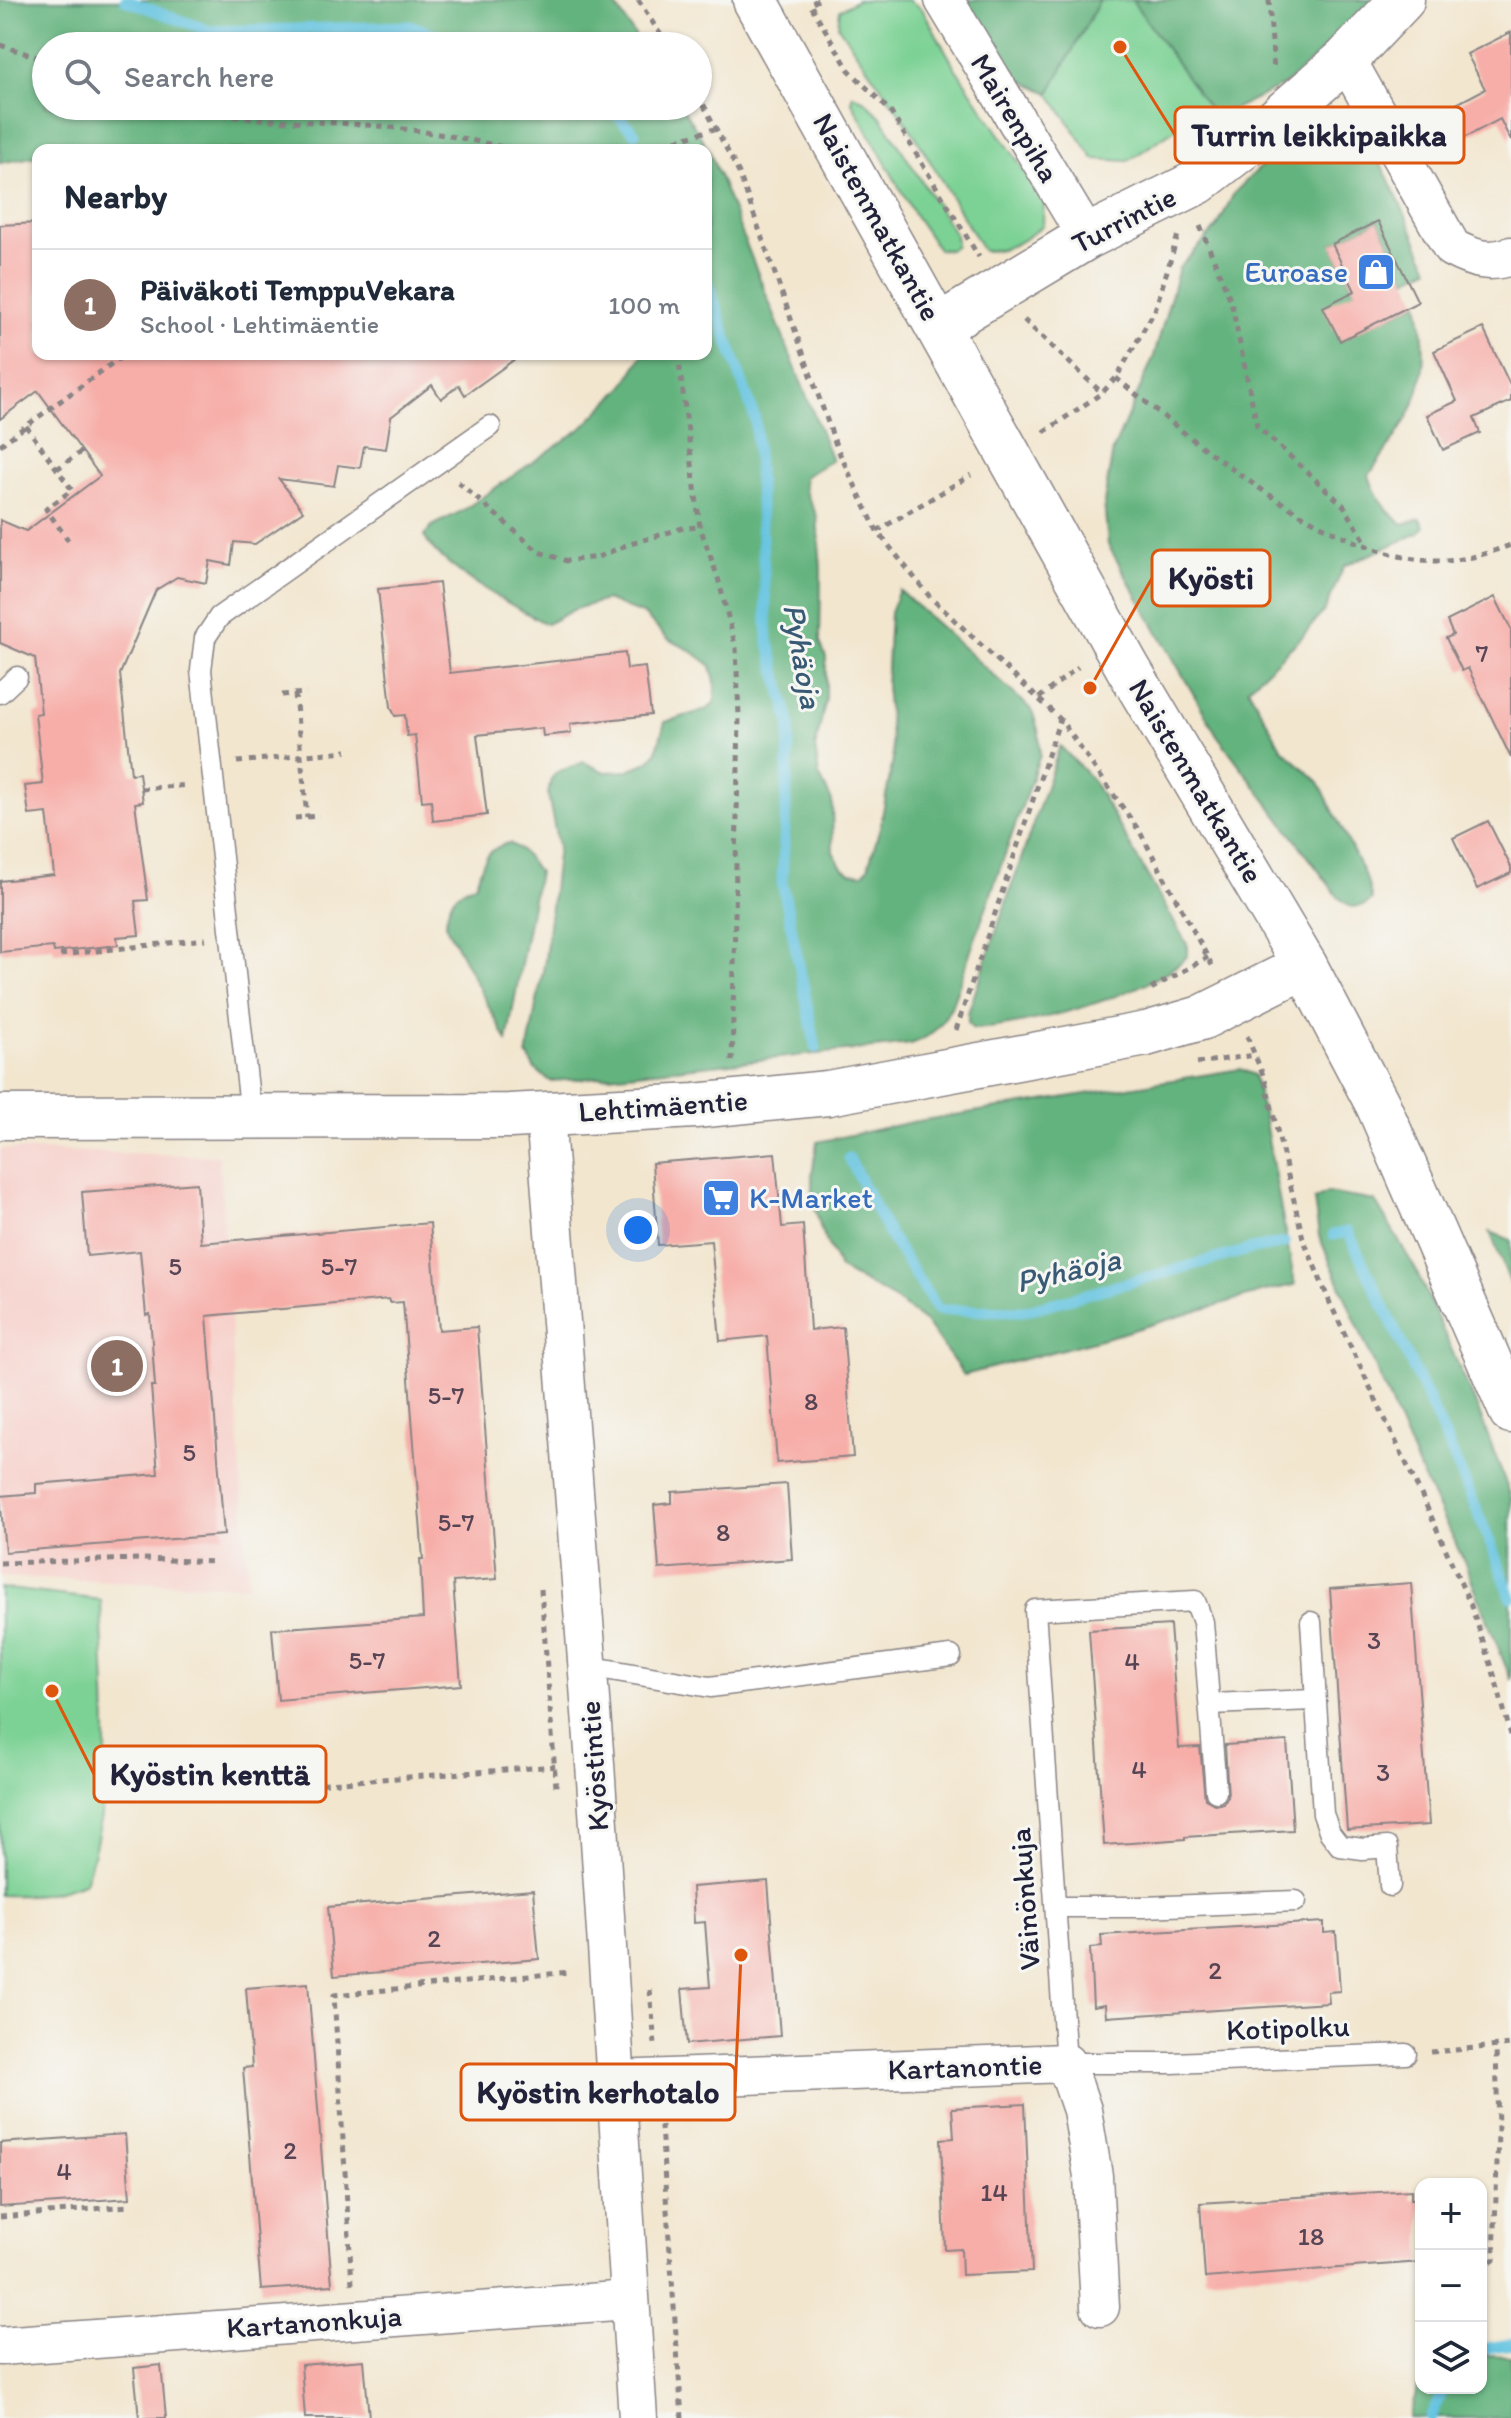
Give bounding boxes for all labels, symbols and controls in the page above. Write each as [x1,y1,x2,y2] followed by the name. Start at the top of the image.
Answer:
[32,32,712,120] search box
[963,47,1068,189] street label: Mairenpiha
[60,54,104,98] icon: search
[124,58,274,95] text: Search here
[805,106,950,327] street label: Naistenmatkantie
[1175,107,1464,163] callout: Turrin leikkipaikka
[1190,116,1447,154] text: Turrin leikkipaikka
[64,176,167,217] text: Nearby
[1065,178,1182,262] street label: Turrintie
[1355,251,1397,293] shop icon: Euroase
[1245,253,1348,290] place label: Euroase
[140,271,455,308] text: Päiväkoti TemppuVekara
[84,289,96,321] text: 1
[608,289,680,321] text: 100 m
[140,308,379,340] text: School · Lehtimäentie
[1152,550,1270,606] callout: Kyösti
[1168,559,1254,597] text: Kyösti
[775,600,831,713] water label: Pyhäoja
[1476,637,1489,669] house number: 7
[1121,672,1272,890] street label: Naistenmatkantie
[577,1081,749,1130] street label: Lehtimäentie
[700,1177,742,1219] supermarket icon: K-Market
[749,1179,873,1216] place label: K-Market
[618,1210,658,1250] your location
[1012,1239,1125,1300] water label: Pyhäoja
[168,1250,182,1282] house number: 5
[321,1250,358,1282] house number: 5-7
[91,1336,143,1396] pin: 1
[428,1379,465,1411] house number: 5-7
[804,1385,818,1417] house number: 8
[182,1436,196,1468] house number: 5
[438,1506,475,1538] house number: 5-7
[716,1516,730,1548] house number: 8
[1367,1624,1381,1656] house number: 3
[349,1644,386,1676] house number: 5-7
[1124,1645,1140,1677] house number: 4
[570,1699,617,1833] street label: Kyöstintie
[94,1746,326,1802] callout: Kyöstin kenttä
[1131,1753,1147,1785] house number: 4
[110,1755,311,1793] text: Kyöstin kenttä
[1376,1756,1390,1788] house number: 3
[1001,1826,1048,1972] street label: Väinönkuja
[427,1922,441,1954] house number: 2
[1208,1954,1222,1986] house number: 2
[1225,2007,1350,2048] street label: Kotipolku
[887,2045,1043,2088] street label: Kartanontie
[461,2064,735,2120] callout: Kyöstin kerhotalo
[477,2073,719,2111] text: Kyöstin kerhotalo
[283,2134,297,2166] house number: 2
[56,2155,72,2187] house number: 4
[980,2176,1008,2208] house number: 14
[1415,2178,1487,2394] map controls
[1415,2178,1487,2250] button: +
[1298,2220,1324,2252] house number: 18
[1415,2250,1487,2322] button: −
[225,2297,403,2346] street label: Kartanonkuja
[1415,2322,1487,2394] button: layers

